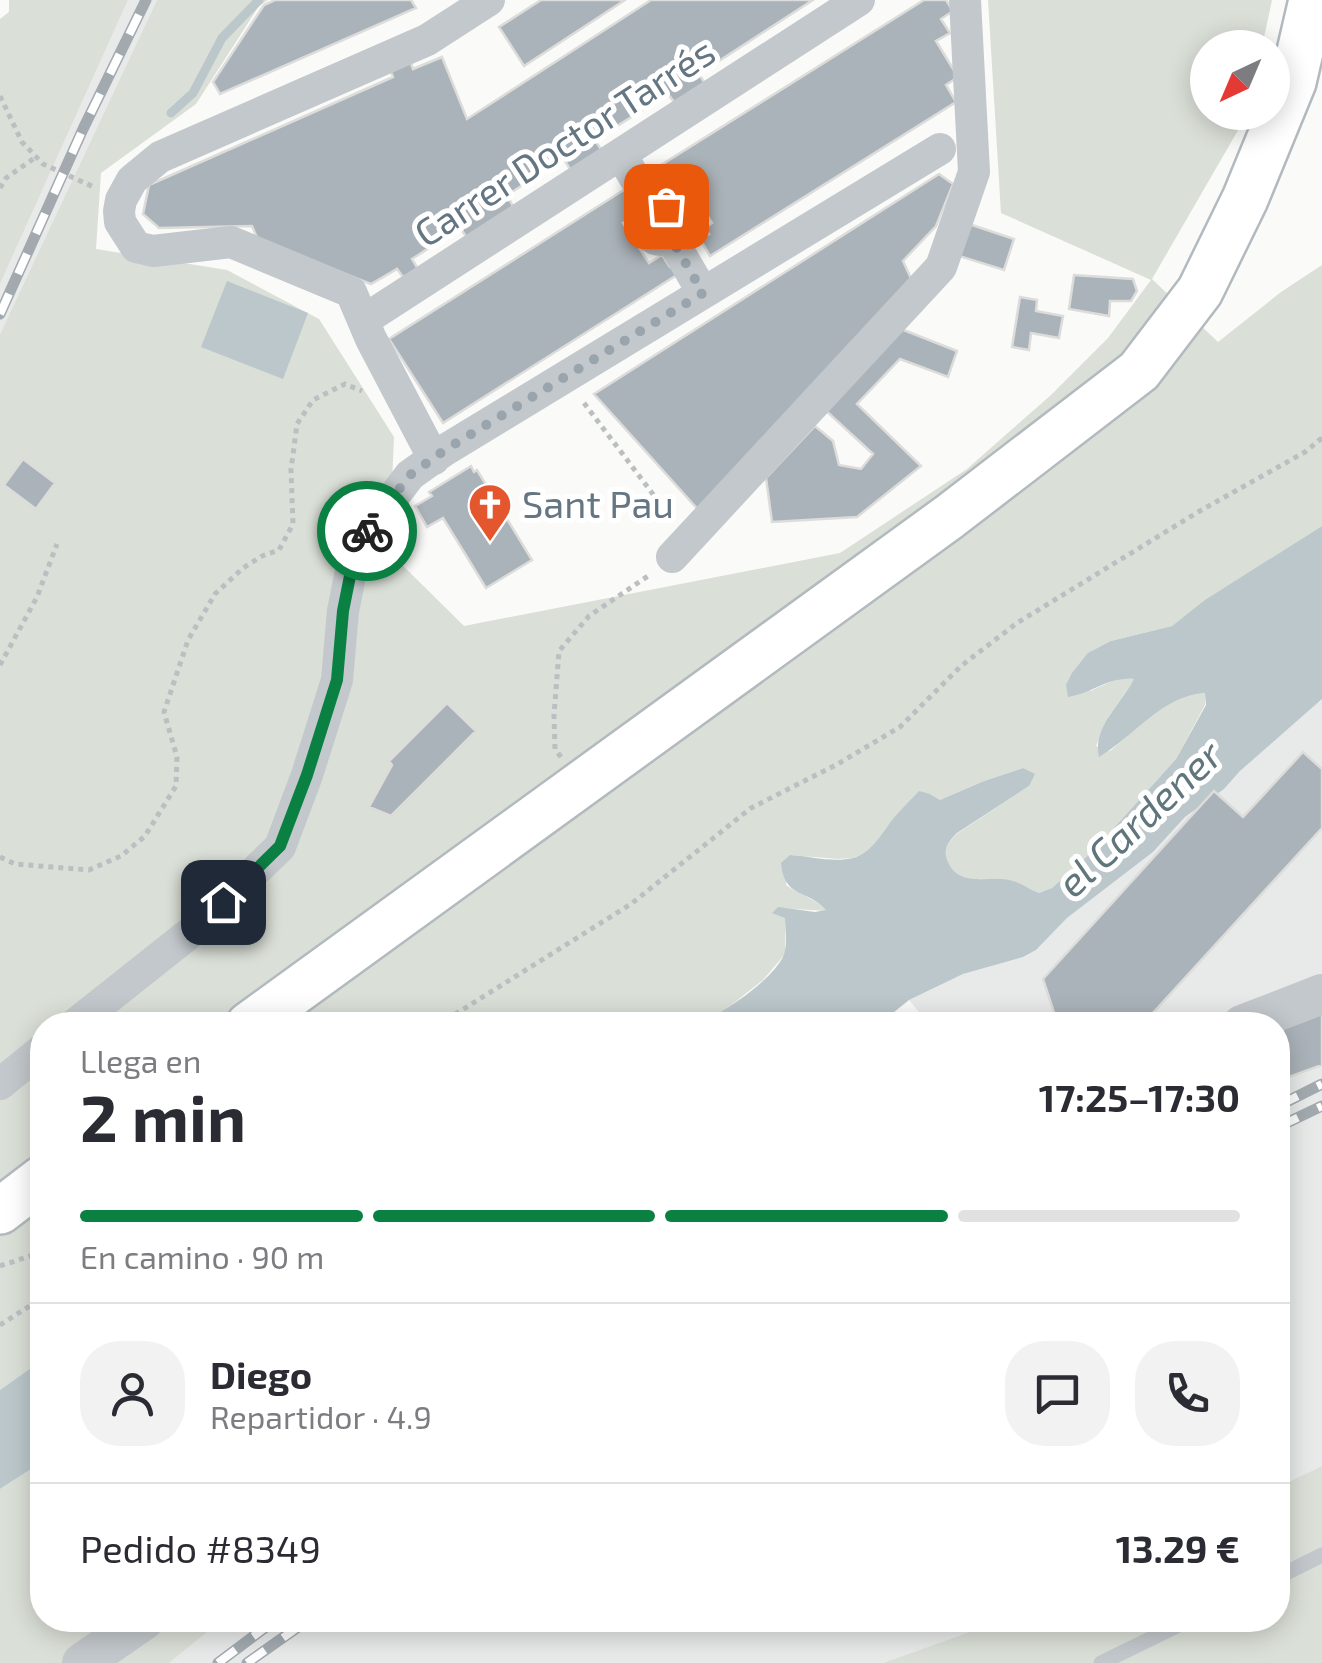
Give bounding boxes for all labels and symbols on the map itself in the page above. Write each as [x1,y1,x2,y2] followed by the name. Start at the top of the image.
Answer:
[405,27,723,255] street label: Carrer Doctor Tarrés
[1190,30,1290,130] north arrow
[624,164,709,249] pin
[522,480,674,526] place label: Sant Pau
[317,481,417,581] courier
[467,482,513,543] church icon: Sant Pau
[1047,729,1231,906] water label: el Cardener
[181,860,266,945] pin

